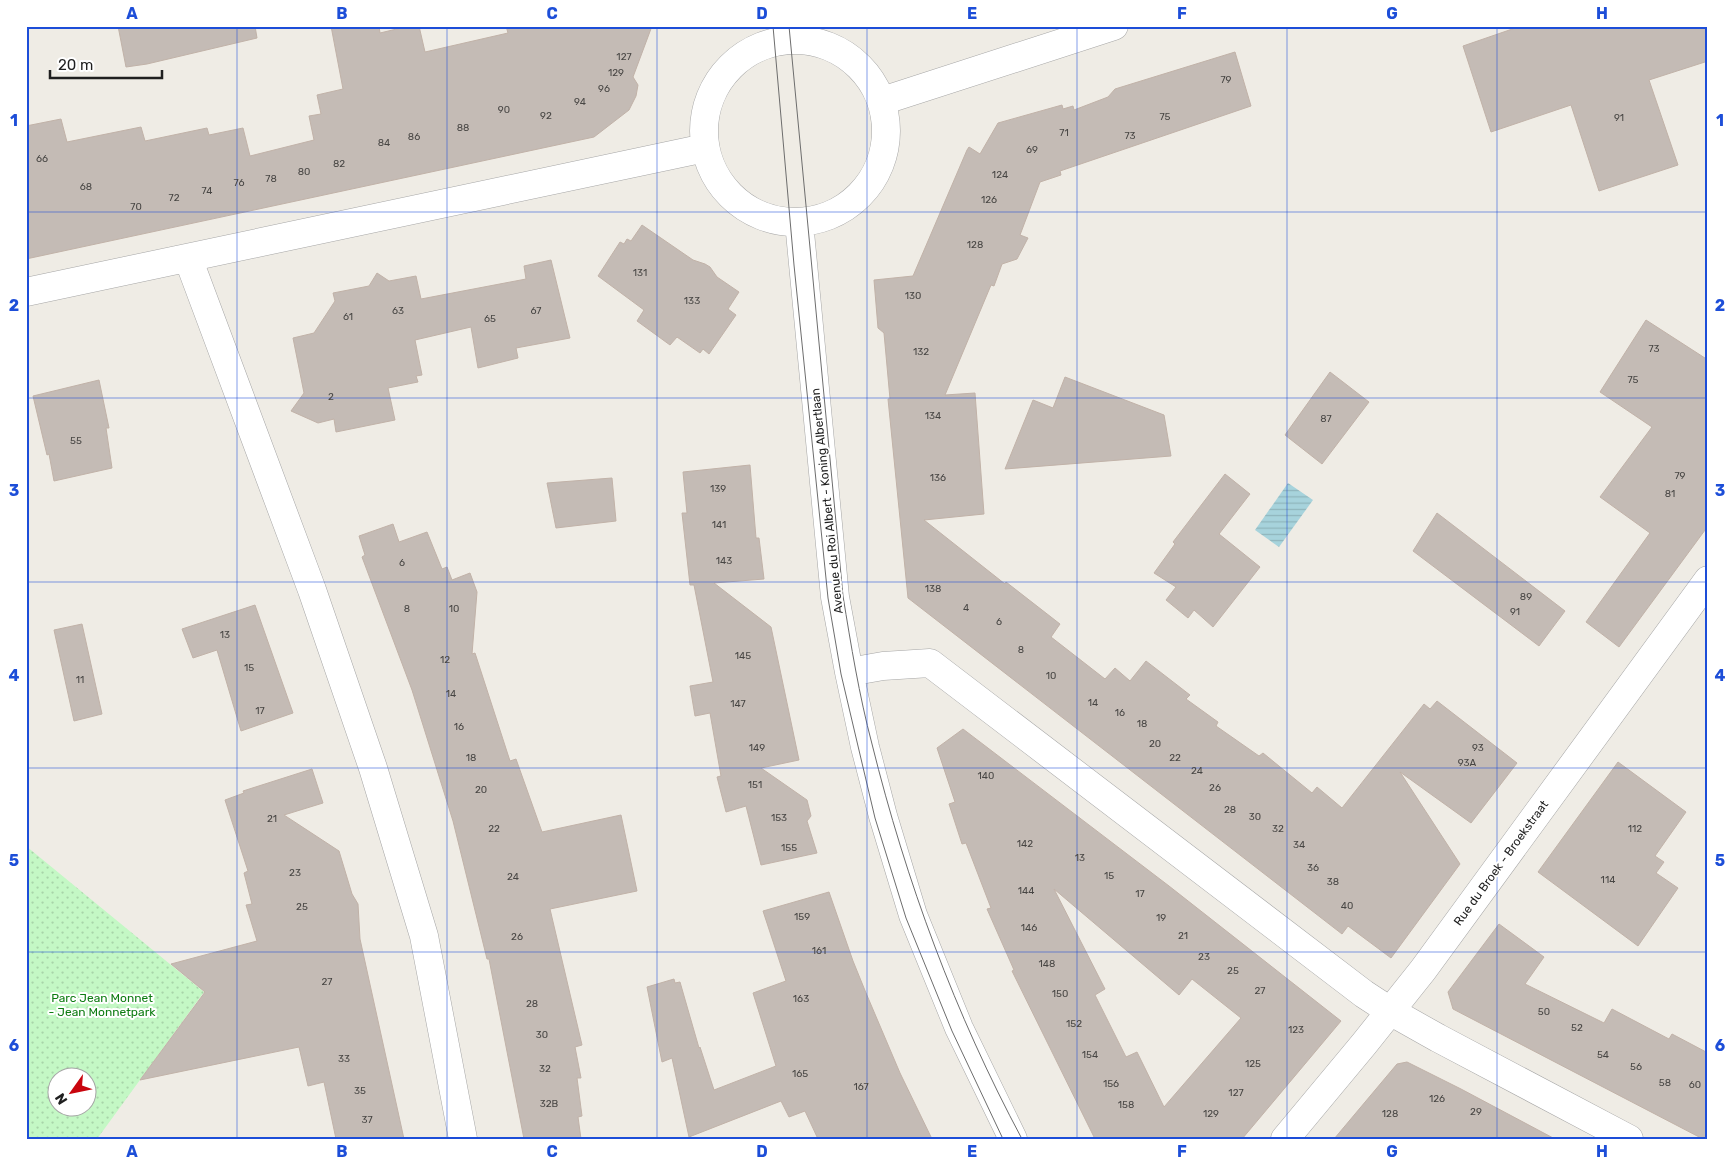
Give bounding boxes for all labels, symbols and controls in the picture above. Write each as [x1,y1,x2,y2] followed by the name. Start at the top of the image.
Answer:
[126,4,138,23] text: A
[336,4,348,23] text: B
[546,4,558,23] text: C
[756,4,768,23] text: D
[967,4,977,23] text: E
[1177,4,1187,23] text: F
[1386,4,1398,23] text: G
[1596,4,1608,23] text: H
[50,48,162,80] scale bar
[616,51,632,63] house number: 127
[58,56,93,74] text: 20 m
[608,67,624,79] house number: 129
[1220,74,1232,86] house number: 79
[598,83,610,95] house number: 96
[574,96,586,108] house number: 94
[498,104,510,116] house number: 90
[540,110,552,122] house number: 92
[10,111,18,130] text: 1
[1159,111,1171,123] house number: 75
[1716,111,1724,130] text: 1
[1614,112,1624,124] house number: 91
[457,122,469,134] house number: 88
[1059,127,1069,139] house number: 71
[1124,130,1136,142] house number: 73
[408,131,420,143] house number: 86
[378,137,390,149] house number: 84
[1026,144,1038,156] house number: 69
[36,153,48,165] house number: 66
[333,158,345,170] house number: 82
[298,166,310,178] house number: 80
[992,169,1008,181] house number: 124
[265,173,277,185] house number: 78
[234,177,244,189] house number: 76
[80,181,92,193] house number: 68
[202,185,213,197] house number: 74
[169,192,180,204] house number: 72
[981,194,997,206] house number: 126
[130,201,142,213] house number: 70
[967,239,983,251] house number: 128
[633,267,647,279] house number: 131
[905,290,921,302] house number: 130
[684,295,700,307] house number: 133
[9,296,19,315] text: 2
[1715,296,1725,315] text: 2
[392,305,404,317] house number: 63
[531,305,541,317] house number: 67
[343,311,353,323] house number: 61
[484,313,496,325] house number: 65
[1648,343,1660,355] house number: 73
[913,346,929,358] house number: 132
[1627,374,1639,386] house number: 75
[808,388,846,614] street label: Avenue du Roi Albert - Koning Albertlaan
[328,391,334,403] house number: 2
[925,410,941,422] house number: 134
[1320,413,1332,425] house number: 87
[70,435,82,447] house number: 55
[1674,470,1686,482] house number: 79
[930,472,946,484] house number: 136
[9,481,19,500] text: 3
[1715,481,1725,500] text: 3
[710,483,726,495] house number: 139
[1665,488,1675,500] house number: 81
[712,519,726,531] house number: 141
[716,555,732,567] house number: 143
[399,557,405,569] house number: 6
[925,583,941,595] house number: 138
[1520,591,1532,603] house number: 89
[963,602,969,614] house number: 4
[404,603,410,615] house number: 8
[449,603,459,615] house number: 10
[1510,606,1520,618] house number: 91
[996,616,1002,628] house number: 6
[220,629,230,641] house number: 13
[1018,644,1024,656] house number: 8
[735,650,751,662] house number: 145
[440,654,450,666] house number: 12
[244,662,254,674] house number: 15
[9,666,20,685] text: 4
[1715,666,1726,685] text: 4
[1046,670,1056,682] house number: 10
[76,674,84,686] house number: 11
[446,688,456,700] house number: 14
[1088,697,1098,709] house number: 14
[730,698,746,710] house number: 147
[255,705,265,717] house number: 17
[1115,707,1125,719] house number: 16
[1137,718,1147,730] house number: 18
[454,721,464,733] house number: 16
[1149,738,1161,750] house number: 20
[749,742,765,754] house number: 149
[1472,742,1484,754] house number: 93
[466,752,476,764] house number: 18
[1169,752,1181,764] house number: 22
[1458,757,1477,769] house number: 93A
[1191,765,1203,777] house number: 24
[978,770,994,782] house number: 140
[748,779,762,791] house number: 151
[1209,782,1221,794] house number: 26
[475,784,487,796] house number: 20
[1451,797,1551,928] street label: Rue du Broek - Broekstraat
[1224,804,1236,816] house number: 28
[1249,811,1261,823] house number: 30
[771,812,787,824] house number: 153
[267,813,277,825] house number: 21
[488,823,500,835] house number: 22
[1272,823,1284,835] house number: 32
[1628,823,1642,835] house number: 112
[1017,838,1033,850] house number: 142
[1293,839,1305,851] house number: 34
[781,842,797,854] house number: 155
[9,851,19,870] text: 5
[1715,851,1725,870] text: 5
[1075,852,1085,864] house number: 13
[1307,862,1319,874] house number: 36
[289,867,301,879] house number: 23
[1104,870,1114,882] house number: 15
[507,871,519,883] house number: 24
[1601,874,1615,886] house number: 114
[1327,876,1339,888] house number: 38
[1018,885,1034,897] house number: 144
[1135,888,1145,900] house number: 17
[1341,900,1353,912] house number: 40
[296,901,308,913] house number: 25
[794,911,810,923] house number: 159
[1156,912,1166,924] house number: 19
[1021,922,1037,934] house number: 146
[1178,930,1188,942] house number: 21
[511,931,523,943] house number: 26
[812,945,826,957] house number: 161
[1198,951,1210,963] house number: 23
[1039,958,1055,970] house number: 148
[1227,965,1239,977] house number: 25
[322,976,333,988] house number: 27
[1255,985,1266,997] house number: 27
[1052,988,1068,1000] house number: 150
[49,991,156,1019] park label: Parc Jean Monnet - Jean Monnetpark
[793,993,809,1005] house number: 163
[526,998,538,1010] house number: 28
[1538,1006,1550,1018] house number: 50
[1066,1018,1082,1030] house number: 152
[1571,1022,1583,1034] house number: 52
[1288,1024,1304,1036] house number: 123
[536,1029,548,1041] house number: 30
[9,1036,19,1055] text: 6
[1715,1036,1725,1055] text: 6
[1082,1049,1098,1061] house number: 154
[1597,1049,1609,1061] house number: 54
[338,1053,350,1065] house number: 33
[1245,1058,1261,1070] house number: 125
[1630,1061,1642,1073] house number: 56
[539,1063,551,1075] house number: 32
[48,1068,98,1118] north arrow
[792,1068,808,1080] house number: 165
[1659,1077,1671,1089] house number: 58
[1103,1078,1119,1090] house number: 156
[1689,1079,1701,1091] house number: 60
[853,1081,869,1093] house number: 167
[354,1085,366,1097] house number: 35
[1228,1087,1244,1099] house number: 127
[52,1090,71,1108] text: N
[1429,1093,1445,1105] house number: 126
[540,1098,559,1110] house number: 32B
[1118,1099,1134,1111] house number: 158
[1470,1106,1482,1118] house number: 29
[1203,1108,1219,1120] house number: 129
[1382,1108,1398,1120] house number: 128
[361,1114,373,1126] house number: 37
[126,1142,138,1161] text: A
[336,1142,348,1161] text: B
[546,1142,558,1161] text: C
[756,1142,768,1161] text: D
[967,1142,977,1161] text: E
[1177,1142,1187,1161] text: F
[1386,1142,1398,1161] text: G
[1596,1142,1608,1161] text: H

